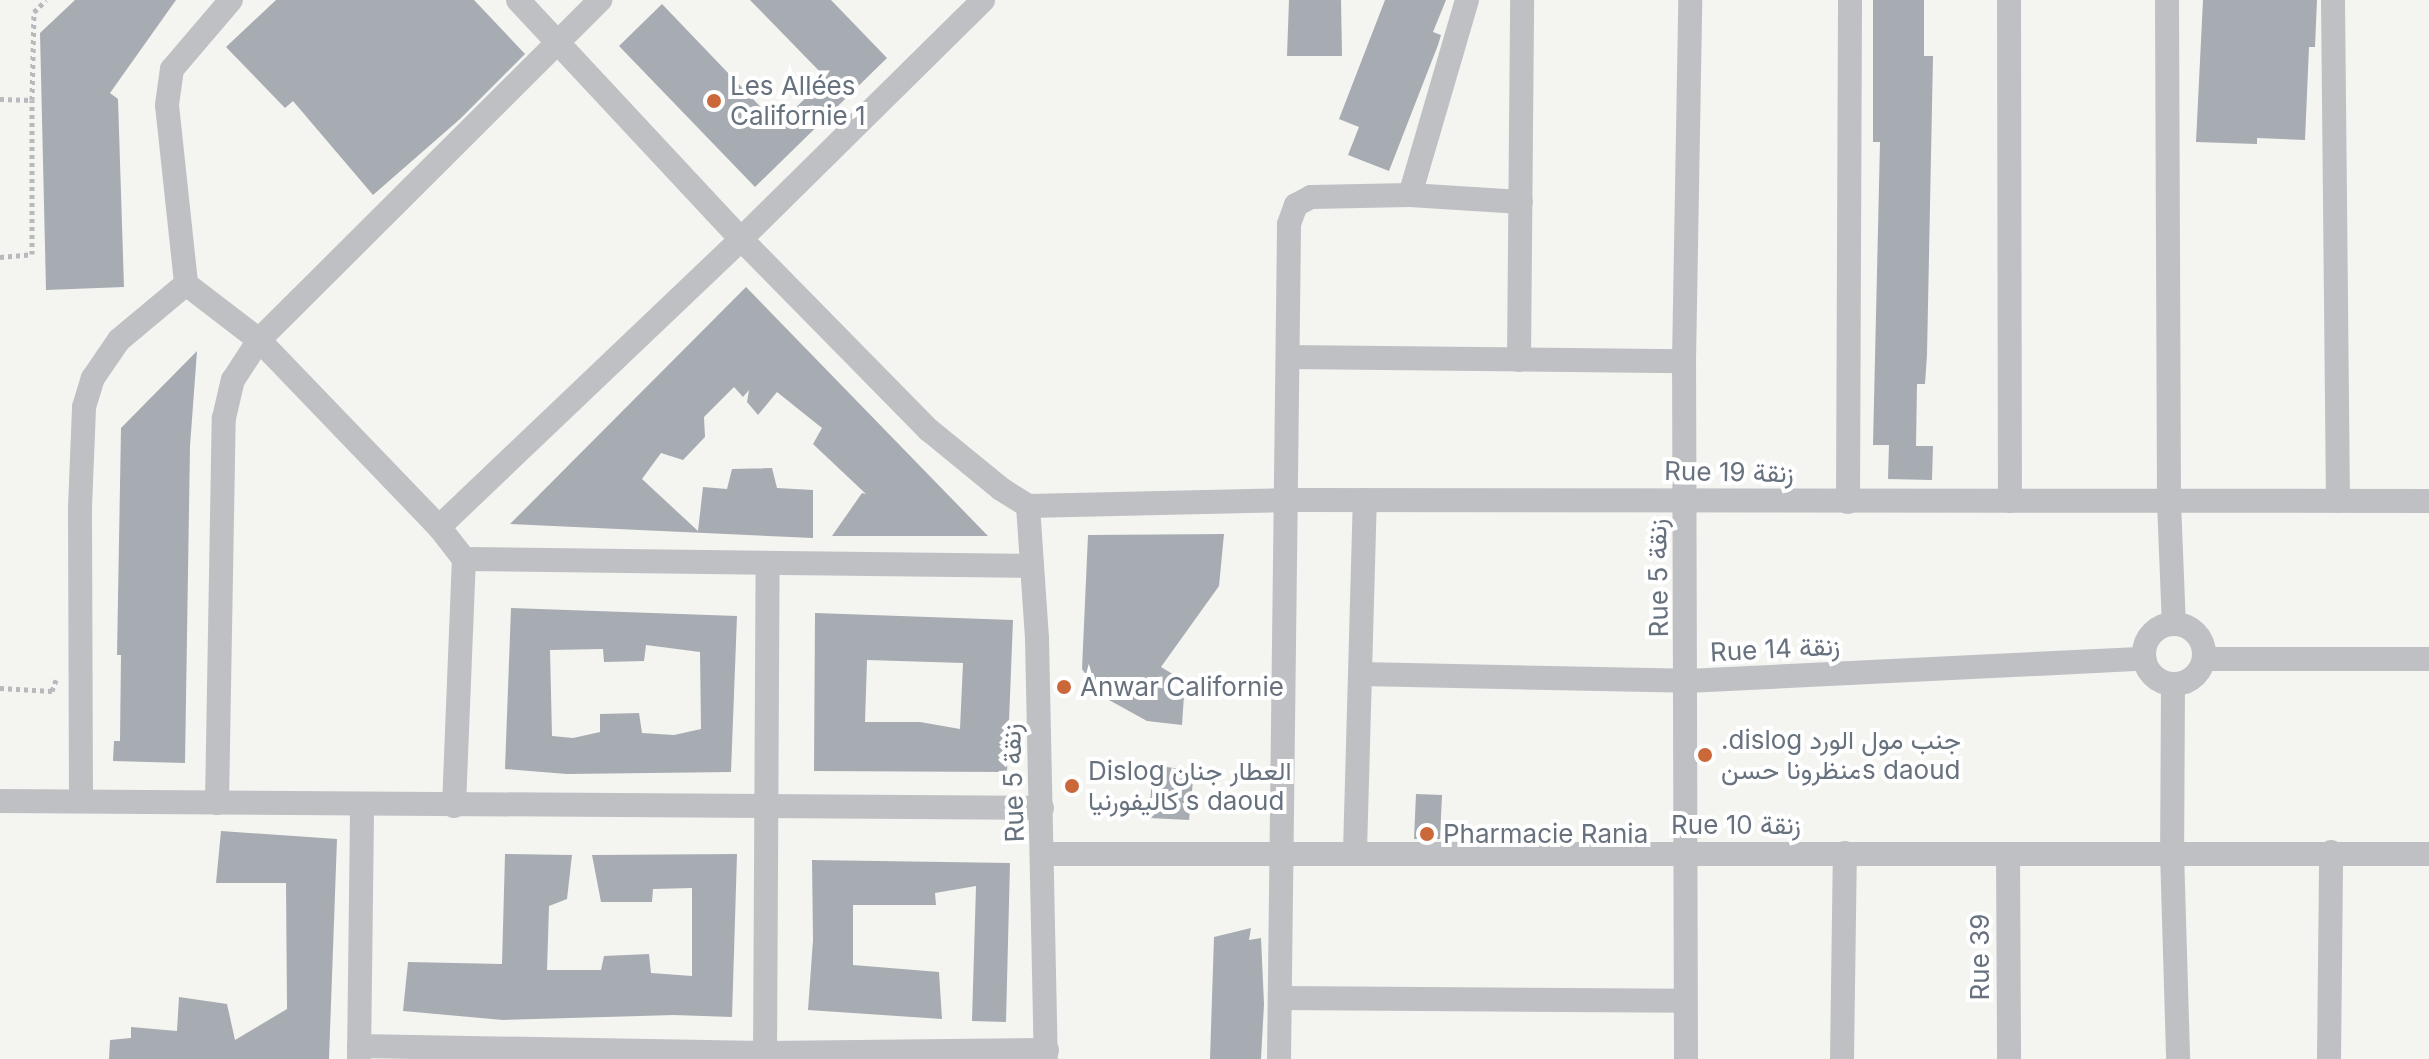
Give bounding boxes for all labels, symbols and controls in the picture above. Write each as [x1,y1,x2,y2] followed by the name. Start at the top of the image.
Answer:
[730,70,866,132] place label: Les Allées Californie 1
[705,92,723,110] marker: Les Allées Californie 1
[1664,455,1794,489] street label: Rue 19 زنقة
[1641,518,1675,638] street label: Rue 5 زنقة
[1709,630,1841,668] street label: Rue 14 زنقة
[1080,671,1284,703] place label: Anwar Californie
[1055,678,1073,696] marker: Anwar Californie
[995,723,1031,843] street label: Rue 5 زنقة
[1721,724,1961,786] place label: .dislog جنب مول الورد منظرونا حسنs daoud
[1696,746,1714,764] marker: .dislog جنب مول الورد منظرونا حسنs daoud
[1088,755,1291,816] place label: Dislog العطار جنان كاليفورنيا s daoud
[1063,777,1081,795] marker: Dislog العطار جنان كاليفورنيا s daoud
[1671,809,1801,841] street label: Rue 10 زنقة
[1443,818,1648,850] place label: Pharmacie Rania
[1418,825,1436,843] marker: Pharmacie Rania
[1964,914,1996,1000] street label: Rue 39

